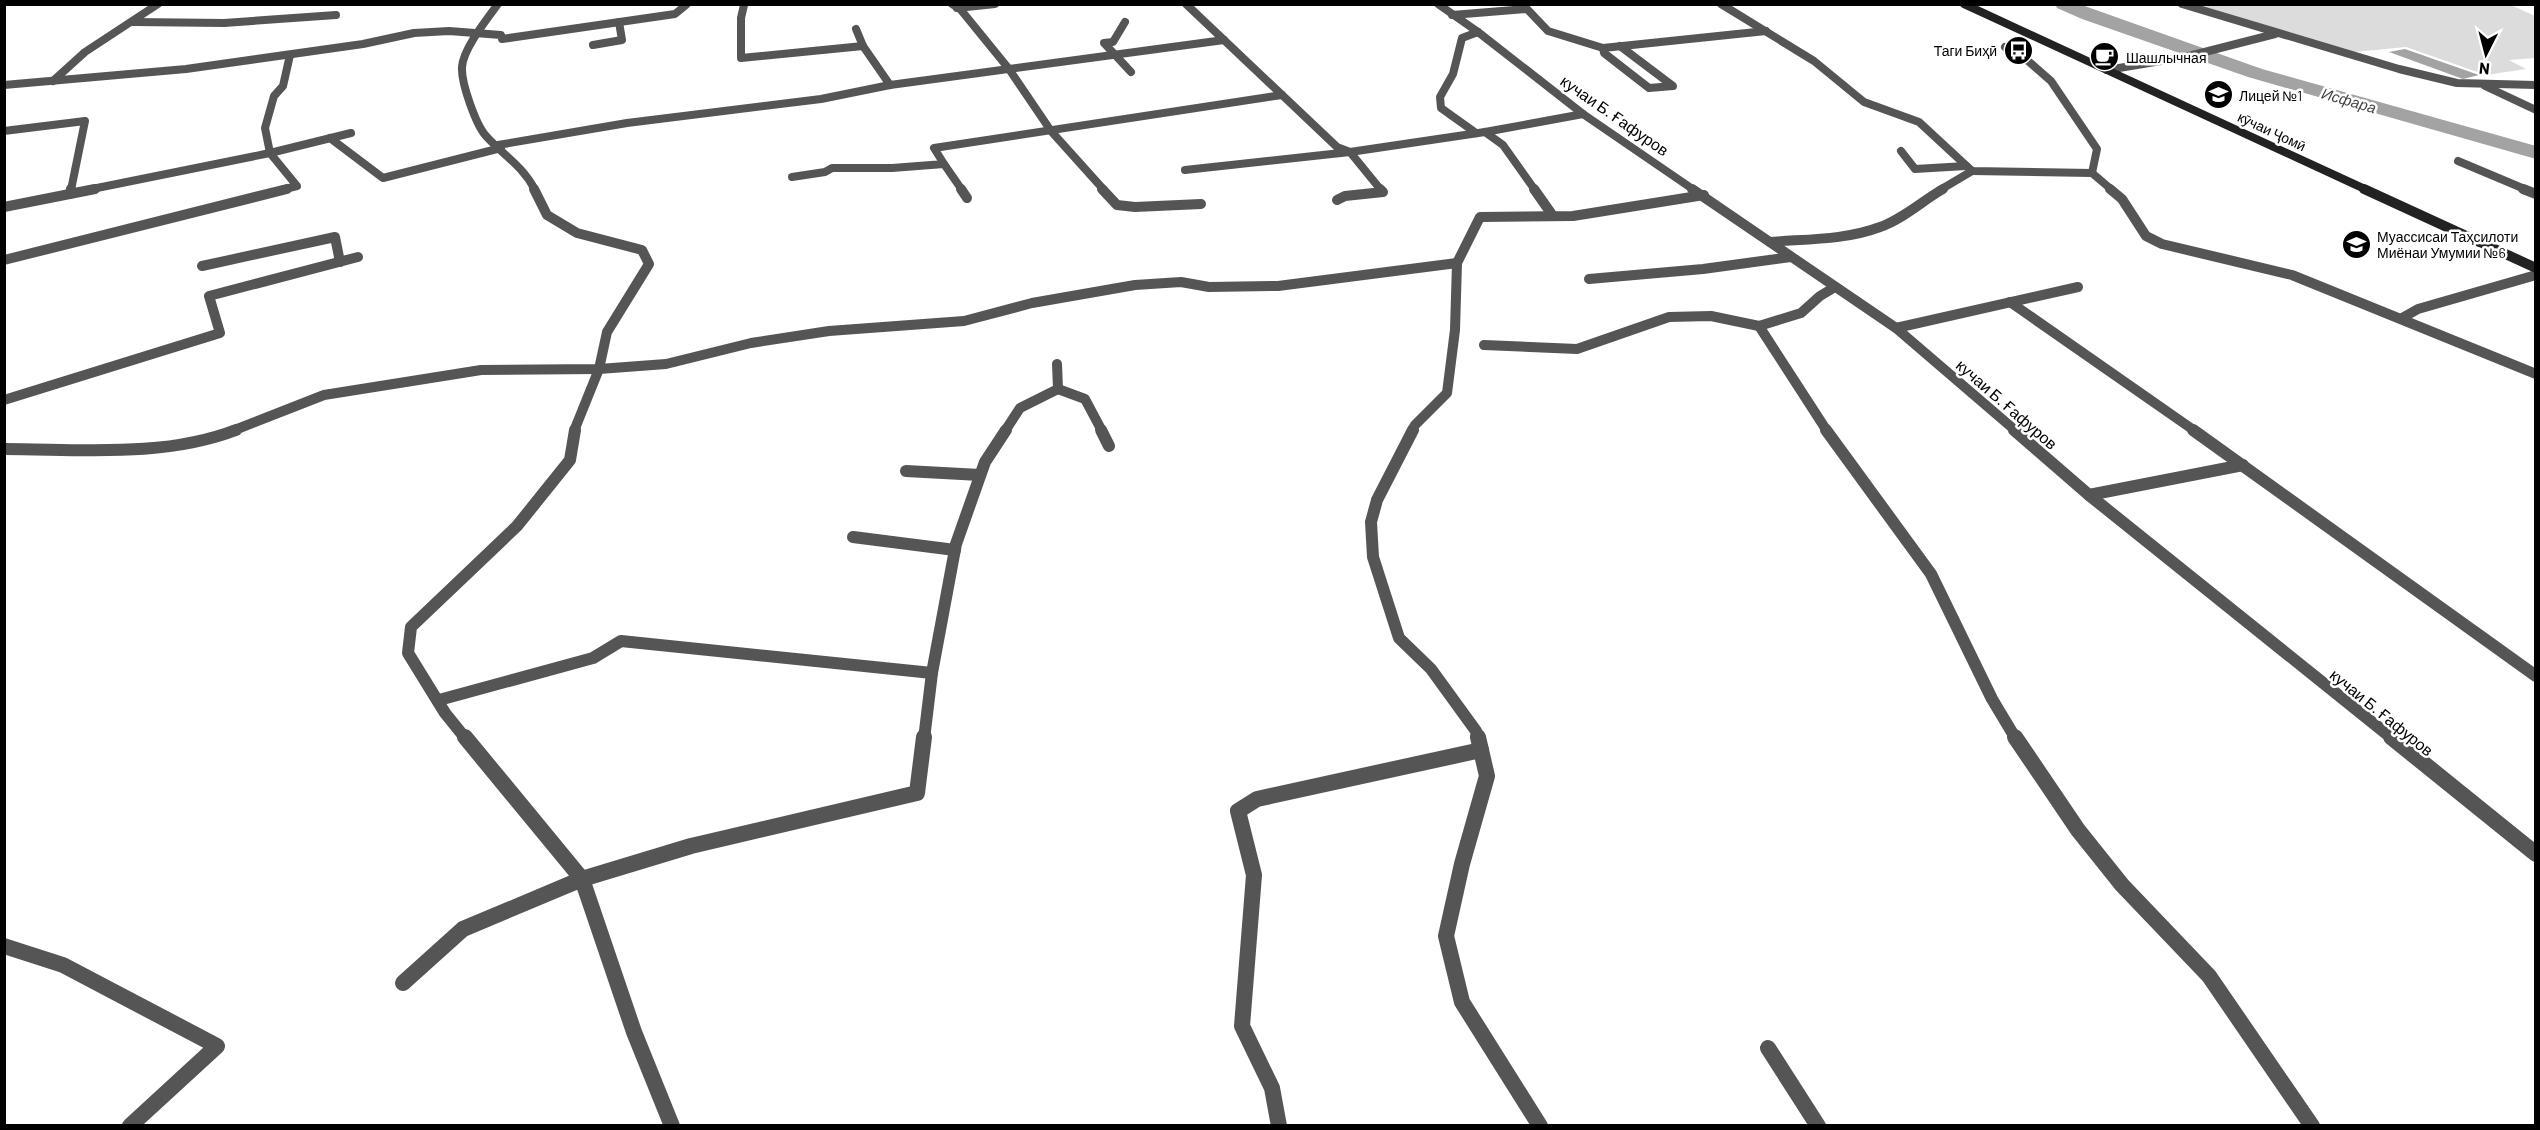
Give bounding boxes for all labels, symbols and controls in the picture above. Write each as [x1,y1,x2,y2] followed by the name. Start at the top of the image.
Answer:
[2456,24,2516,84] north arrow
[2002,34,2034,66] bus stop icon: Таги Биҳӣ
[2089,41,2121,73] cafe icon: Шашлычная
[1934,42,1997,59] place label: Таги Биҳӣ
[2126,49,2206,66] place label: Шашлычная
[2478,59,2491,79] text: N
[1557,71,1673,159] street label: кучаи Б. Ғафуров
[2202,79,2234,111] school or university icon: Лицей №1
[2320,84,2378,116] water label: Исфара
[2239,87,2302,104] place label: Лицей №1
[2235,108,2309,154] street label: кӯчаи Ҷомӣ
[2340,228,2372,260] school or university icon: Муассисаи Таҳсилоти Миёнаи Умумии №6
[2377,228,2518,261] place label: Муассисаи Таҳсилоти Миёнаи Умумии №6
[1953,355,2061,453] street label: кучаи Б. Ғафуров
[2327,665,2437,759] street label: кучаи Б. Ғафуров

